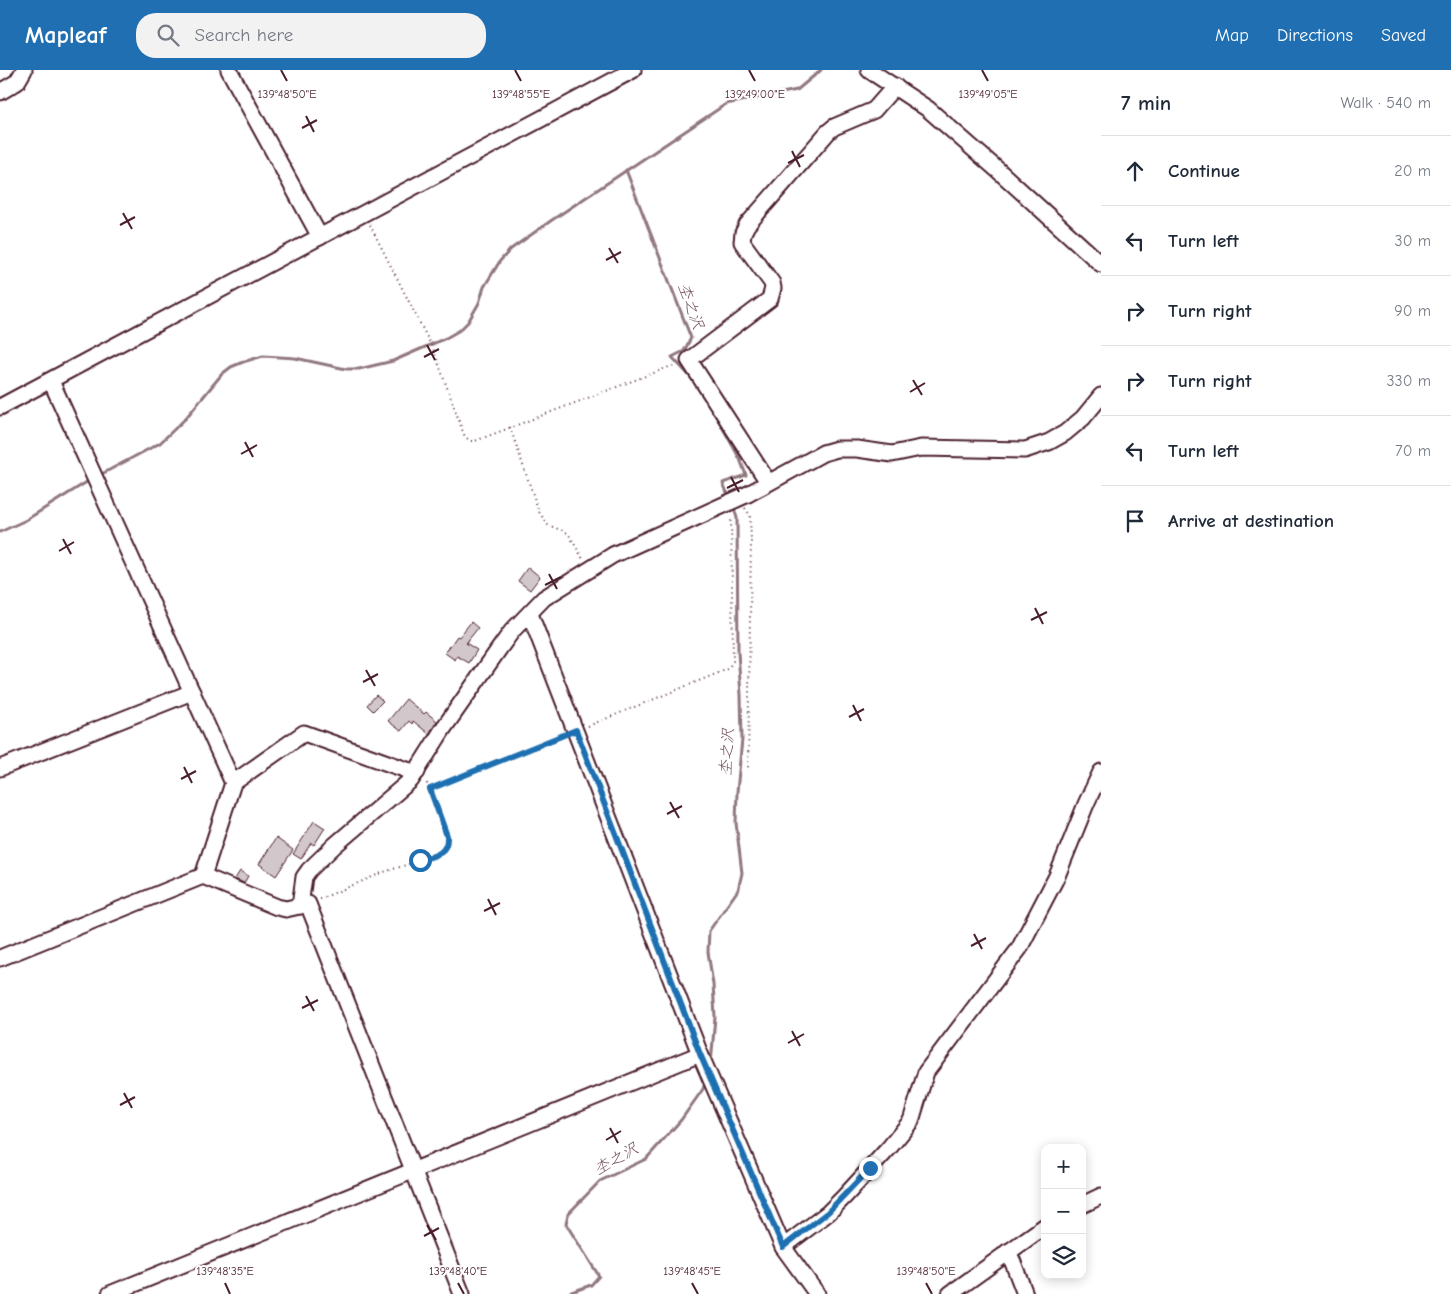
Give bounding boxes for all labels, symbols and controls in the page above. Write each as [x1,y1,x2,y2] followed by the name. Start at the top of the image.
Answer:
[136,13,486,58] search box
[25,21,106,49] text: Mapleaf
[154,21,182,49] icon: search
[194,24,293,46] text: Search here
[1215,25,1249,46] text: Map
[1277,25,1353,46] text: Directions
[1381,25,1426,46] text: Saved
[258,87,316,101] text: 139°48'50"E
[492,87,550,101] text: 139°48'55"E
[725,87,785,101] text: 139°49'00"E
[958,87,1018,101] text: 139°49'05"E
[1121,91,1171,115] text: 7 min
[1340,94,1431,112] text: Walk · 540 m
[1121,157,1149,185] icon: ahead
[1168,160,1240,182] text: Continue
[1394,162,1431,180] text: 20 m
[1121,227,1149,255] icon: left
[1168,230,1239,252] text: Turn left
[1395,232,1431,250] text: 30 m
[674,280,708,333] water label: 杢之沢
[1121,297,1149,325] icon: right
[1168,300,1252,322] text: Turn right
[1394,302,1431,320] text: 90 m
[1121,367,1149,395] icon: right
[1168,370,1252,392] text: Turn right
[1386,372,1431,390] text: 330 m
[1121,437,1149,465] icon: left
[1168,440,1239,462] text: Turn left
[1395,442,1431,460] text: 70 m
[1121,507,1149,535] icon: arrive
[1168,510,1334,532] text: Arrive at destination
[717,727,737,776] water label: 杢之沢
[409,849,432,872] route start
[591,1139,642,1179] water label: 杢之沢
[1041,1144,1086,1279] map controls
[1041,1144,1086,1189] button: +
[859,1157,882,1180] route end
[1041,1189,1086,1234] button: −
[1041,1234,1086,1279] button: layers
[196,1264,254,1278] text: 139°48'35"E
[429,1264,487,1278] text: 139°48'40"E
[663,1264,721,1278] text: 139°48'45"E
[897,1264,955,1278] text: 139°48'50"E

